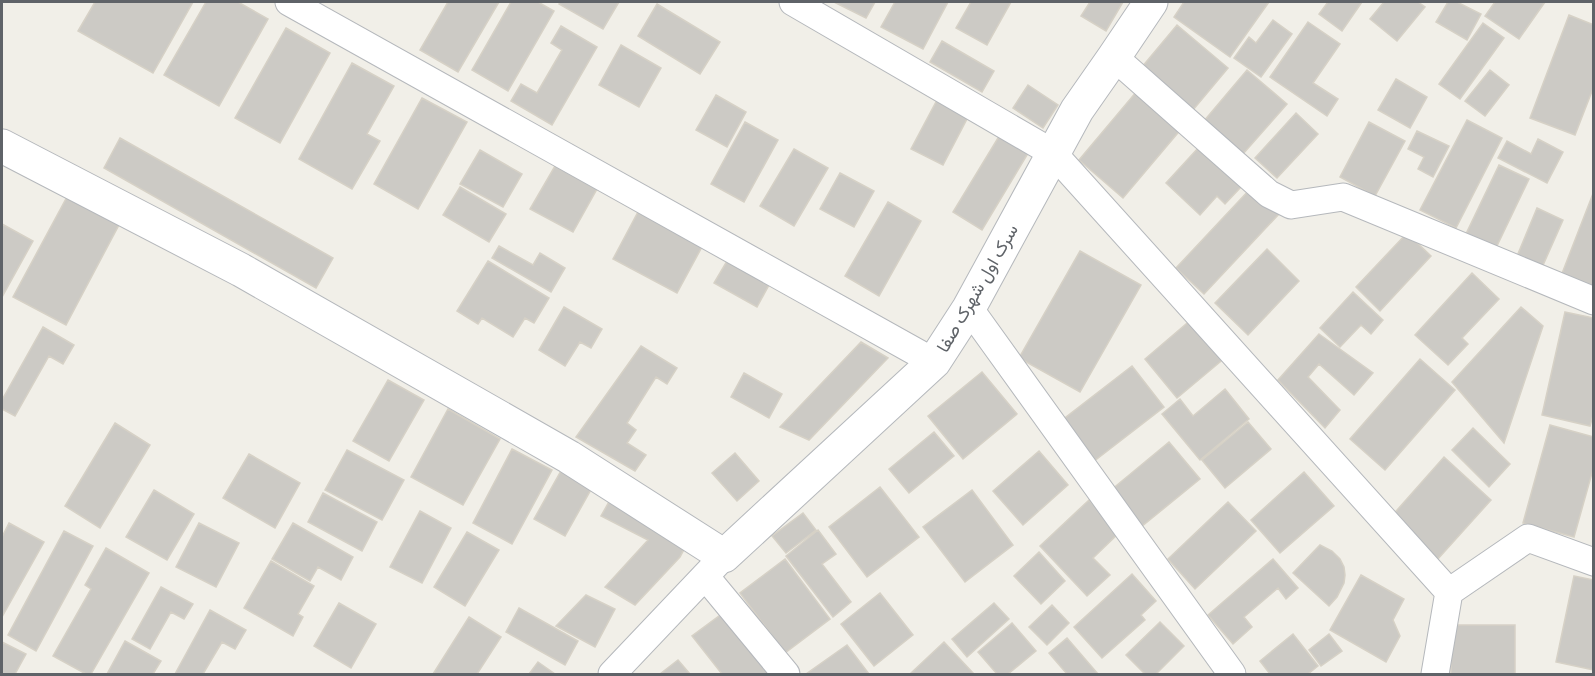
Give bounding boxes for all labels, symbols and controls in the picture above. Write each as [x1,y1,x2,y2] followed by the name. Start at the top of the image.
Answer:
[930,219,1024,357] street label: سرک اول شهرک صفا

